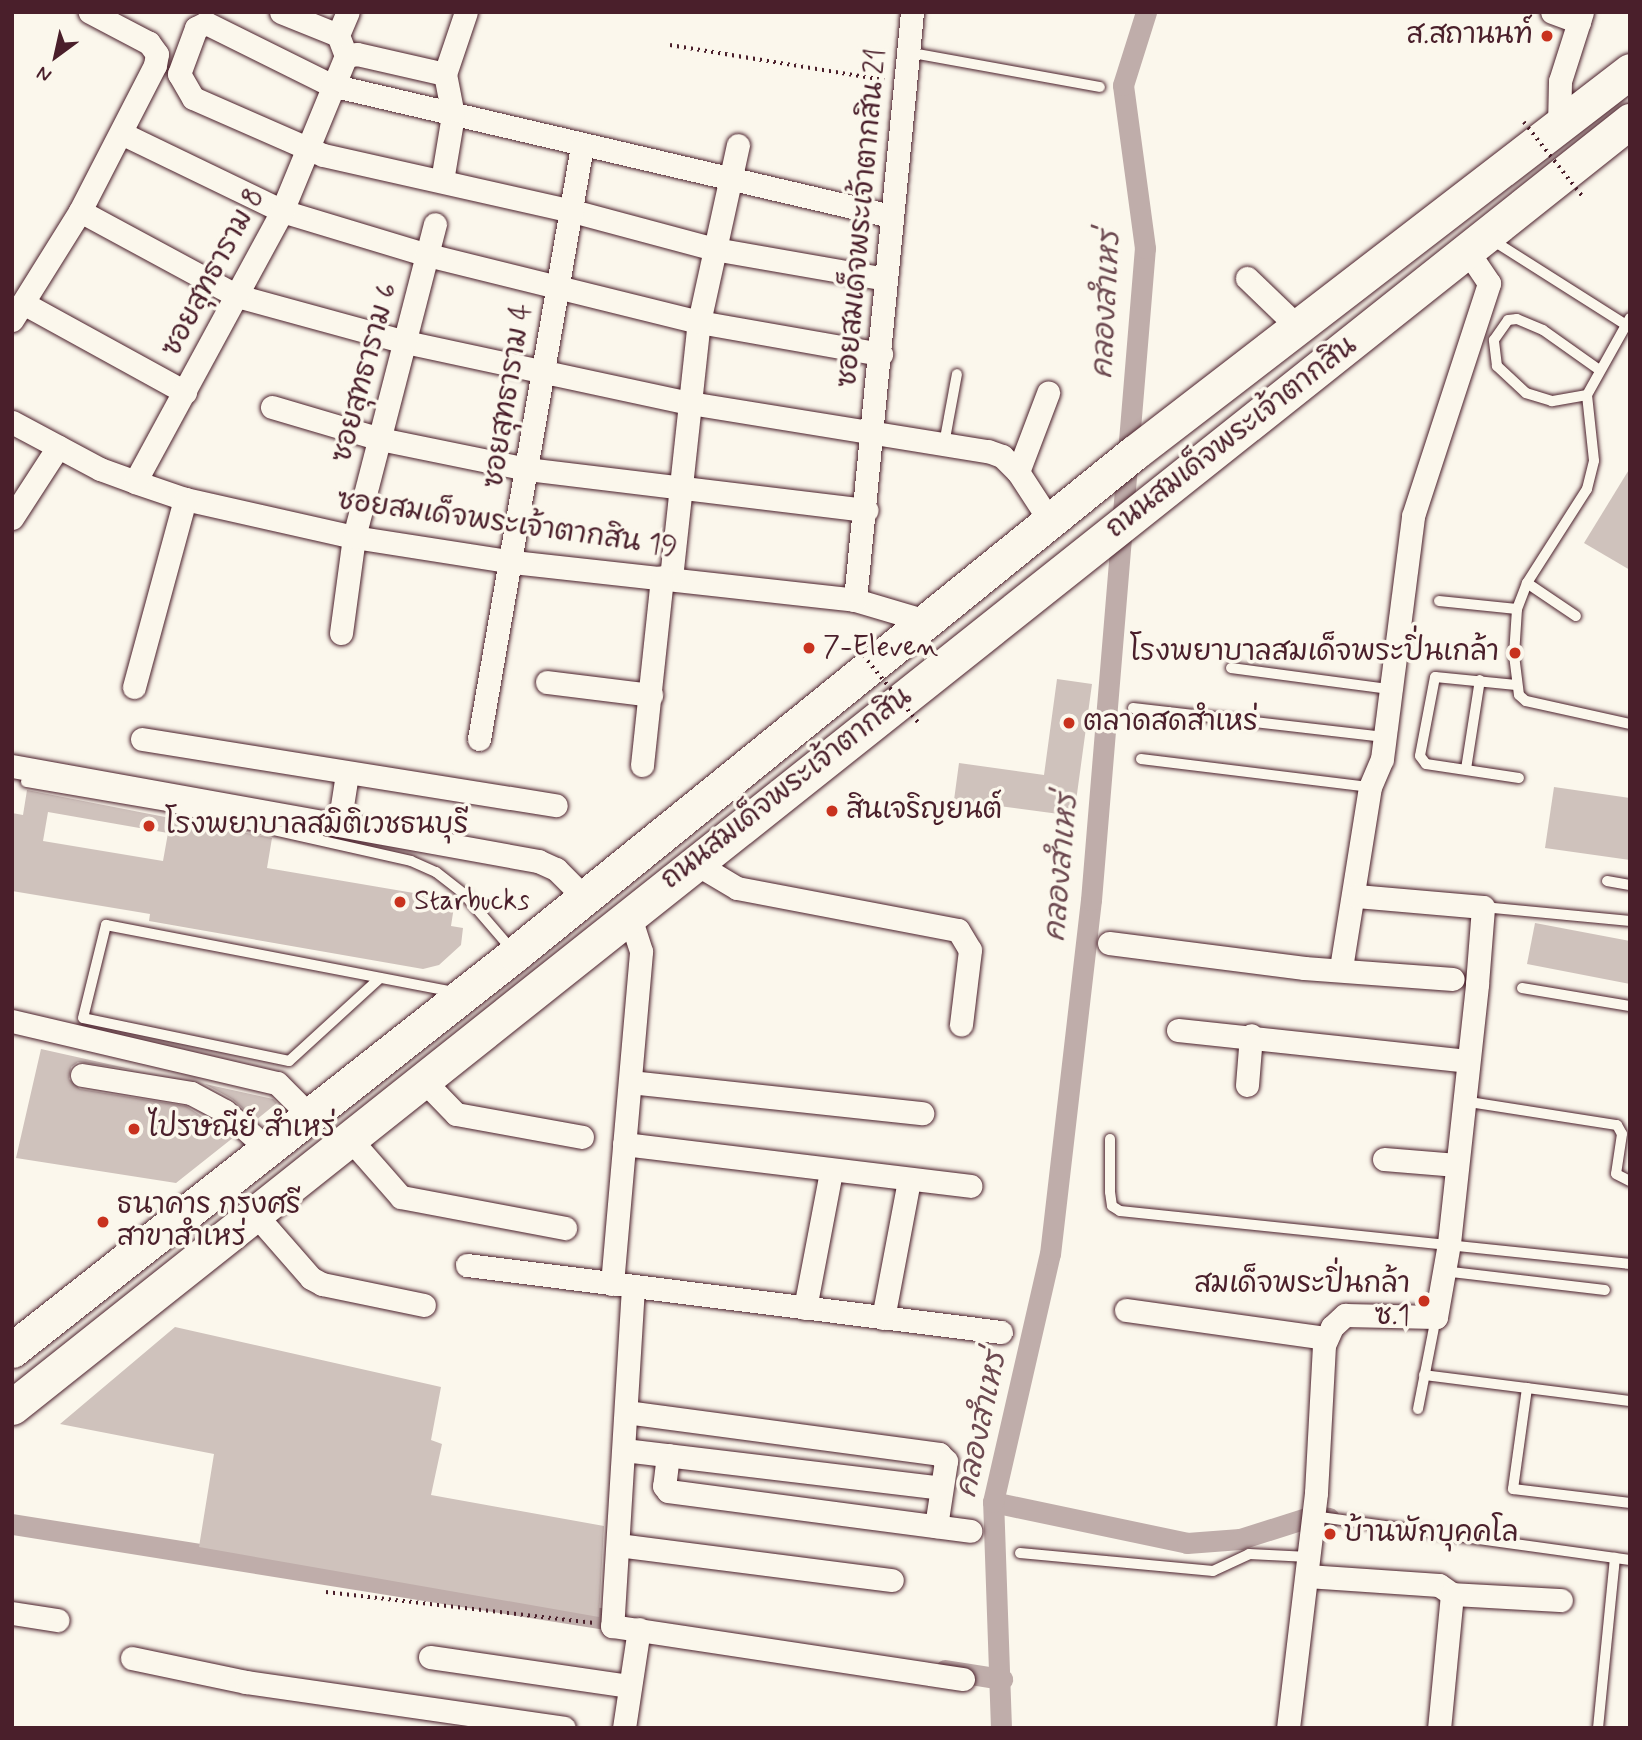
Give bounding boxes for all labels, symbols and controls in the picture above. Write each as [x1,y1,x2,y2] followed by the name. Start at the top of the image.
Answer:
[1406,19,1533,53] place label: ส.สถานนท์
[21,21,91,91] north arrow
[1539,28,1555,44] marker: ส.สถานนท์
[831,47,895,389] street label: ซอยสมเด็จพระเจ้าตากสิน 21
[32,60,56,88] text: N
[156,183,272,363] street label: ซอยสุทธาราม 8
[1085,230,1129,380] water label: คลองสำเหร่
[326,280,406,466] street label: ซอยสุทธาราม 6
[478,301,540,491] street label: ซอยสุทธาราม 4
[1100,330,1364,546] street label: ถนนสมเด็จพระเจ้าตากสิน
[335,484,679,566] street label: ซอยสมเด็จพระเจ้าตากสิน 19
[823,631,938,665] place label: 7-Eleven
[1130,636,1499,670] place label: โรงพยาบาลสมเด็จพระปิ่นเกล้า
[801,640,817,656] marker: 7-Eleven
[1505,643,1525,663] marker: โรงพยาบาลสมเด็จพระปิ่นเกล้า
[655,681,919,897] street label: ถนนสมเด็จพระเจ้าตากสิน
[1083,706,1258,740] place label: ตลาดสดสำเหร่
[1061,715,1077,731] marker: ตลาดสดสำเหร่
[1038,793,1086,943] water label: คลองสำเหร่
[846,794,1002,828] place label: สินเจริญยนต์
[824,803,840,819] marker: สินเจริญยนต์
[165,809,468,843] place label: โรงพยาบาลสมิติเวชธนบุรี
[139,816,159,836] marker: โรงพยาบาลสมิติเวชธนบุรี
[414,885,529,919] place label: Starbucks
[392,894,408,910] marker: Starbucks
[148,1112,335,1146] place label: ไปรษณีย์ สำเหร่
[126,1121,142,1137] marker: ไปรษณีย์ สำเหร่
[117,1189,301,1255] place label: ธนาคาร กรุงศรี สาขาสำเหร่
[95,1214,111,1230] marker: ธนาคาร กรุงศรี สาขาสำเหร่
[1194,1268,1410,1334] place label: สมเด็จพระปิ่นกล้า ซ.1
[1416,1293,1432,1309] marker: สมเด็จพระปิ่นกล้า ซ.1
[949,1349,1015,1501] water label: คลองสำเหร่
[1344,1517,1518,1551] place label: บ้านพักบุคคโล
[1322,1526,1338,1542] marker: บ้านพักบุคคโล

